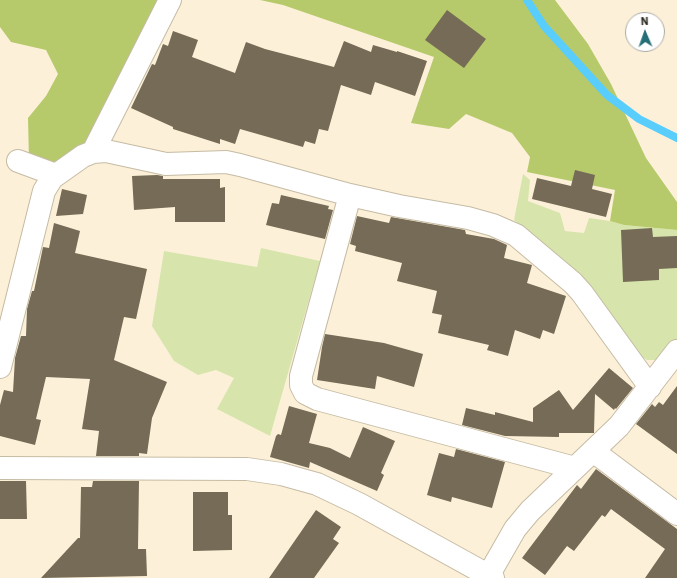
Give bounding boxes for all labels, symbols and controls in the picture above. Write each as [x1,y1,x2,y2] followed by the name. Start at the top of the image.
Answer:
[625,12,665,52] north arrow
[640,14,649,28] text: N

